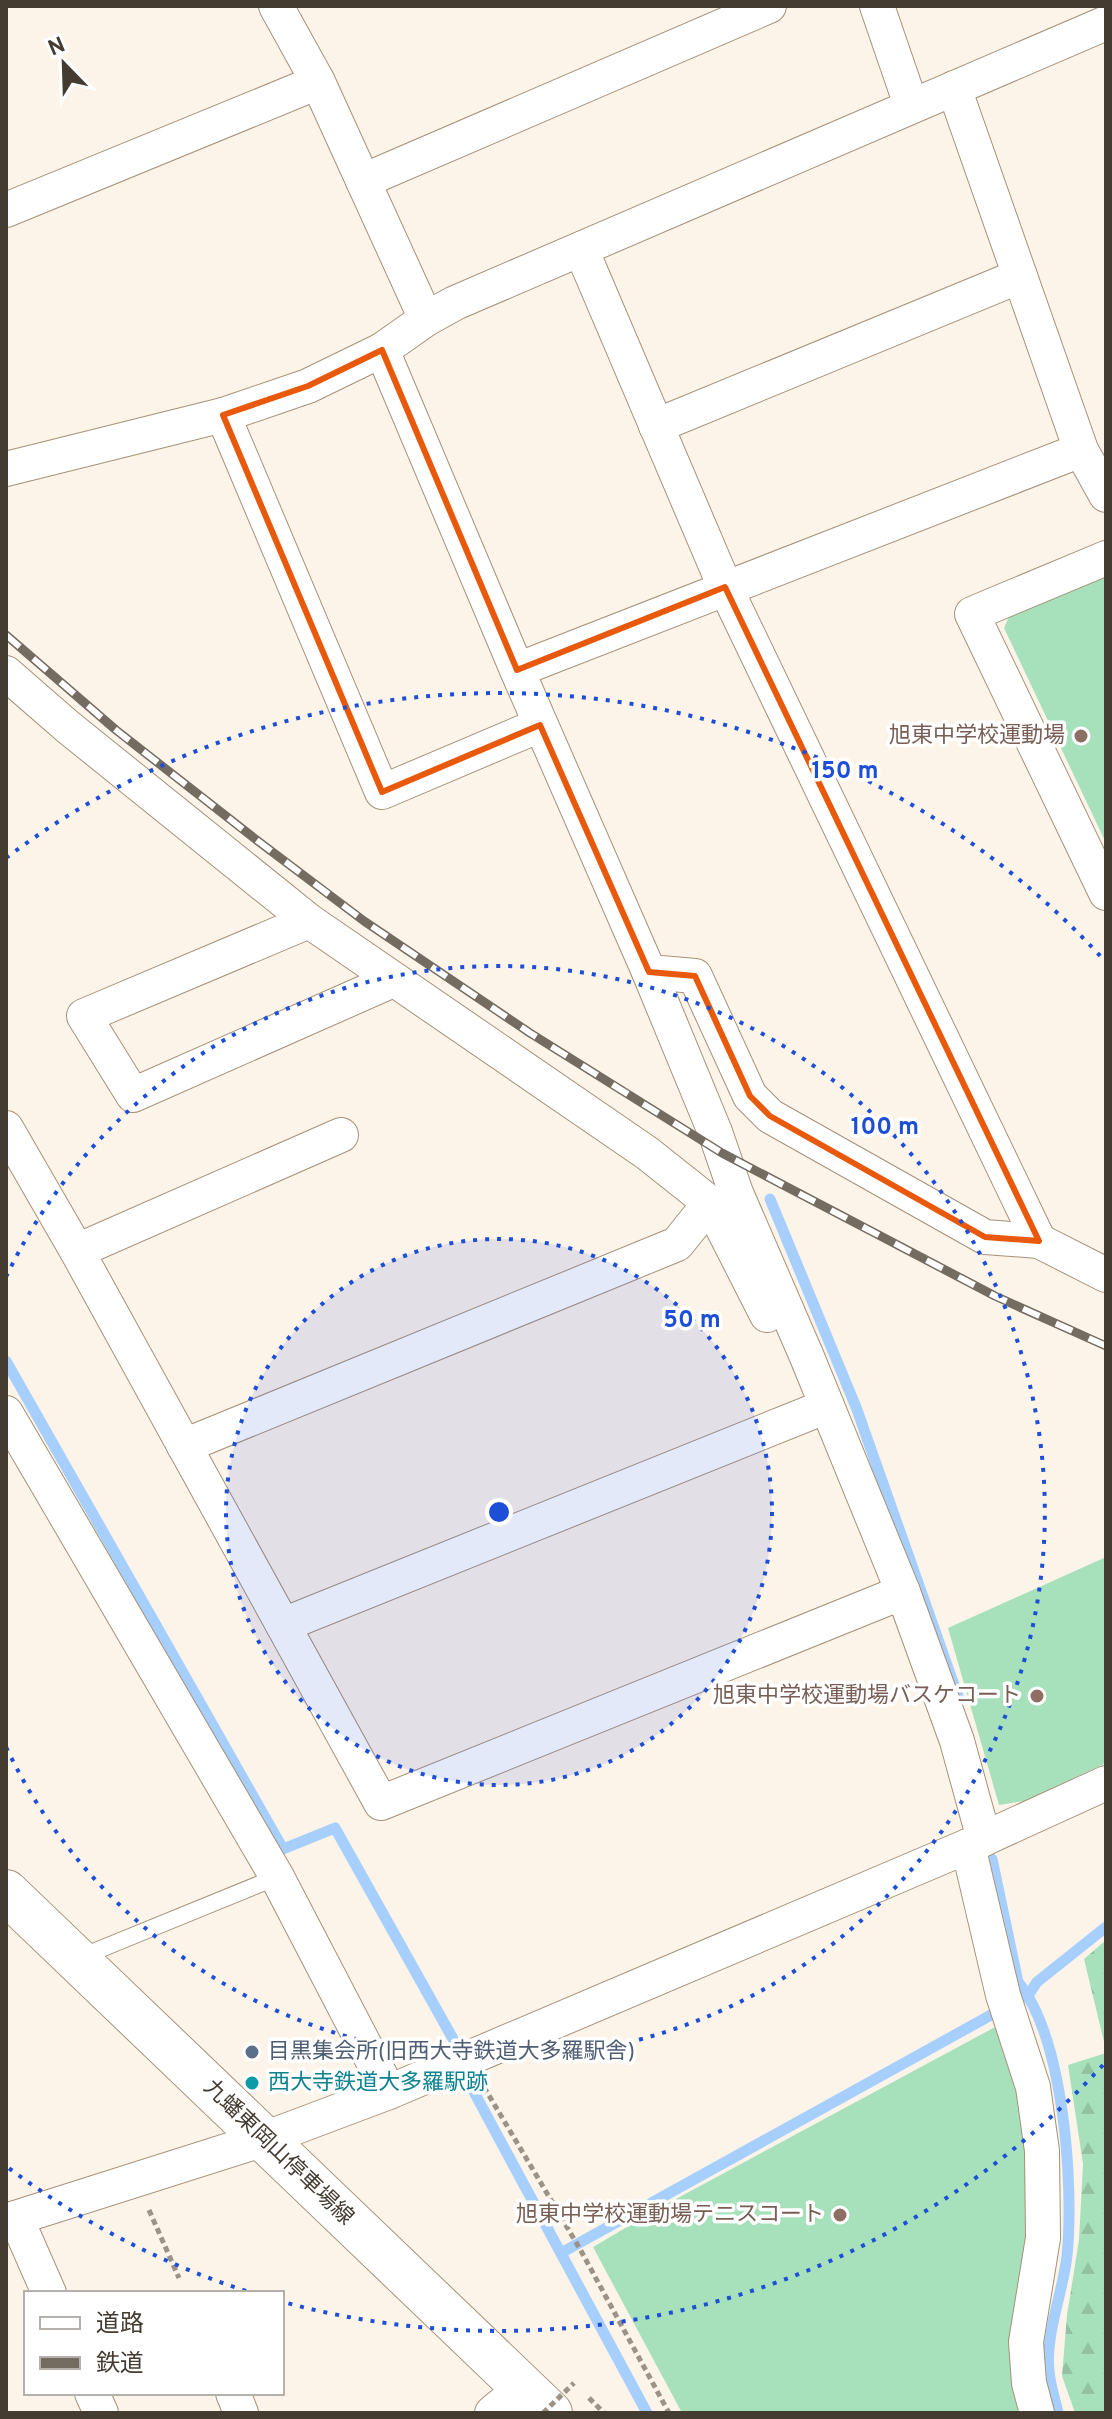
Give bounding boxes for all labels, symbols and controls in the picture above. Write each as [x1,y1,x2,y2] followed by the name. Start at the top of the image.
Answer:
[24,24,104,104] north arrow
[45,32,70,63] text: N
[889,723,1065,750] place label: 旭東中学校運動場
[1072,727,1090,745] marker: 旭東中学校運動場
[811,757,879,787] text: 150 m
[851,1113,919,1143] text: 100 m
[663,1306,721,1336] text: 50 m
[485,1498,513,1526] centre of rings
[713,1683,1021,1710] place label: 旭東中学校運動場バスケコート
[1028,1687,1046,1705] marker: 旭東中学校運動場バスケコート
[268,2039,635,2066] place label: 目黒集会所(旧西大寺鉄道大多羅駅舎)
[243,2043,261,2061] marker: 目黒集会所(旧西大寺鉄道大多羅駅舎)
[268,2070,488,2097] place label: 西大寺鉄道大多羅駅跡
[243,2074,261,2092] marker: 西大寺鉄道大多羅駅跡
[197,2075,359,2231] street label: 九蟠東岡山停車場線
[516,2202,824,2229] place label: 旭東中学校運動場テニスコート
[831,2206,849,2224] marker: 旭東中学校運動場テニスコート
[24,2291,284,2395] legend
[96,2310,144,2340] text: 道路
[96,2350,144,2380] text: 鉄道

